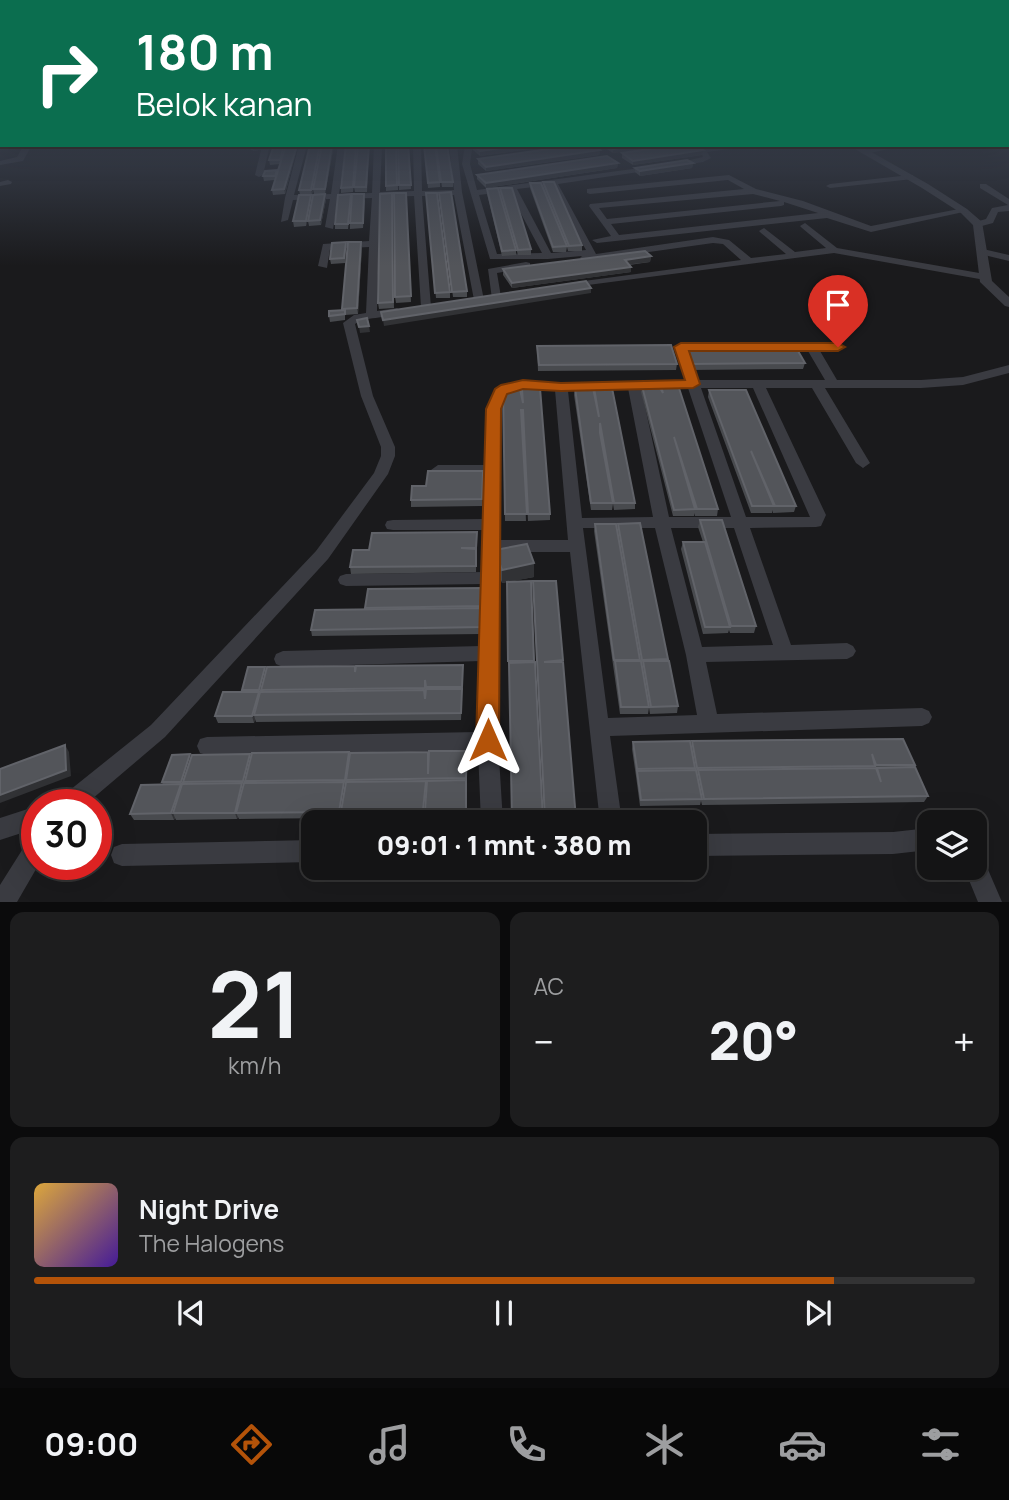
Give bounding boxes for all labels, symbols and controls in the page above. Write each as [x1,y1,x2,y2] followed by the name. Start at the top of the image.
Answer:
[136,18,274,85] text: 180 m
[21,28,112,119] icon: right
[136,82,312,126] text: Belok kanan
[808,275,868,347] pin
[819,286,857,324] icon: arrive
[451,703,525,777] position arrow
[21,789,112,880] speed limit sign: 30
[917,810,987,880] map controls
[917,810,987,880] button: layers
[377,827,631,863] text: 09:01 · 1 mnt · 380 m
[208,941,302,1065] text: 21
[534,970,564,1002] text: AC
[709,1005,798,1076] text: 20°
[534,1015,554,1067] text: −
[953,1015,975,1067] text: +
[228,1049,282,1081] text: km/h
[139,1191,279,1227] text: Night Drive
[139,1227,284,1259] text: The Halogens
[172,1294,210,1332] icon: previous
[485,1294,523,1332] icon: pause
[799,1294,837,1332] icon: next
[227,1420,276,1469] icon: directions
[365,1420,414,1469] icon: music
[502,1420,551,1469] icon: phone
[640,1420,689,1469] icon: climate
[778,1420,827,1469] icon: car
[916,1420,965,1469] icon: filters
[44,1422,138,1466] text: 09:00

